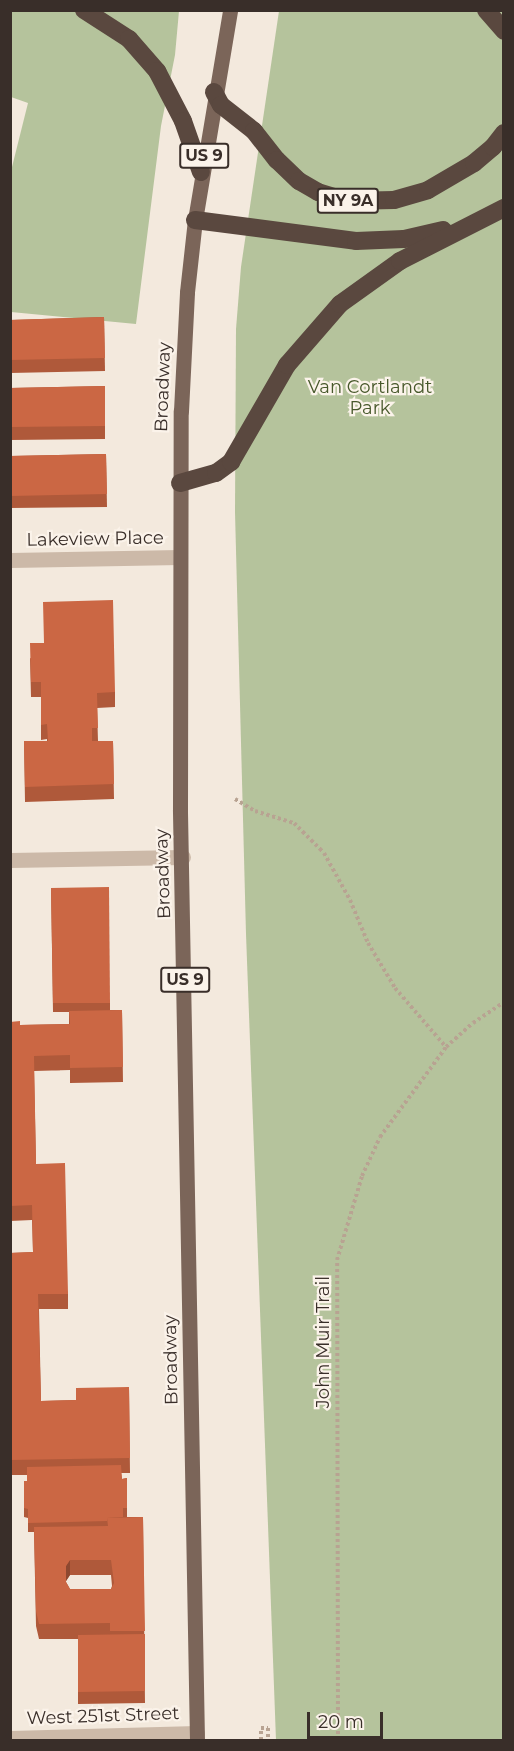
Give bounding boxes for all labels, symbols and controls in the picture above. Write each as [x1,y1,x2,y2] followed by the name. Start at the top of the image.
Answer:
[178,143,230,169] road number: US 9
[316,188,380,214] road number: NY 9A
[151,342,175,432] street label: Broadway
[308,377,432,420] park label: Van Cortlandt Park
[26,527,164,551] street label: Lakeview Place
[151,829,175,919] street label: Broadway
[160,967,210,993] road number: US 9
[312,1276,334,1408] street label: John Muir Trail
[159,1315,183,1405] street label: Broadway
[310,1700,386,1738] scale bar
[26,1703,180,1729] street label: West 251st Street
[318,1711,364,1733] text: 20 m

